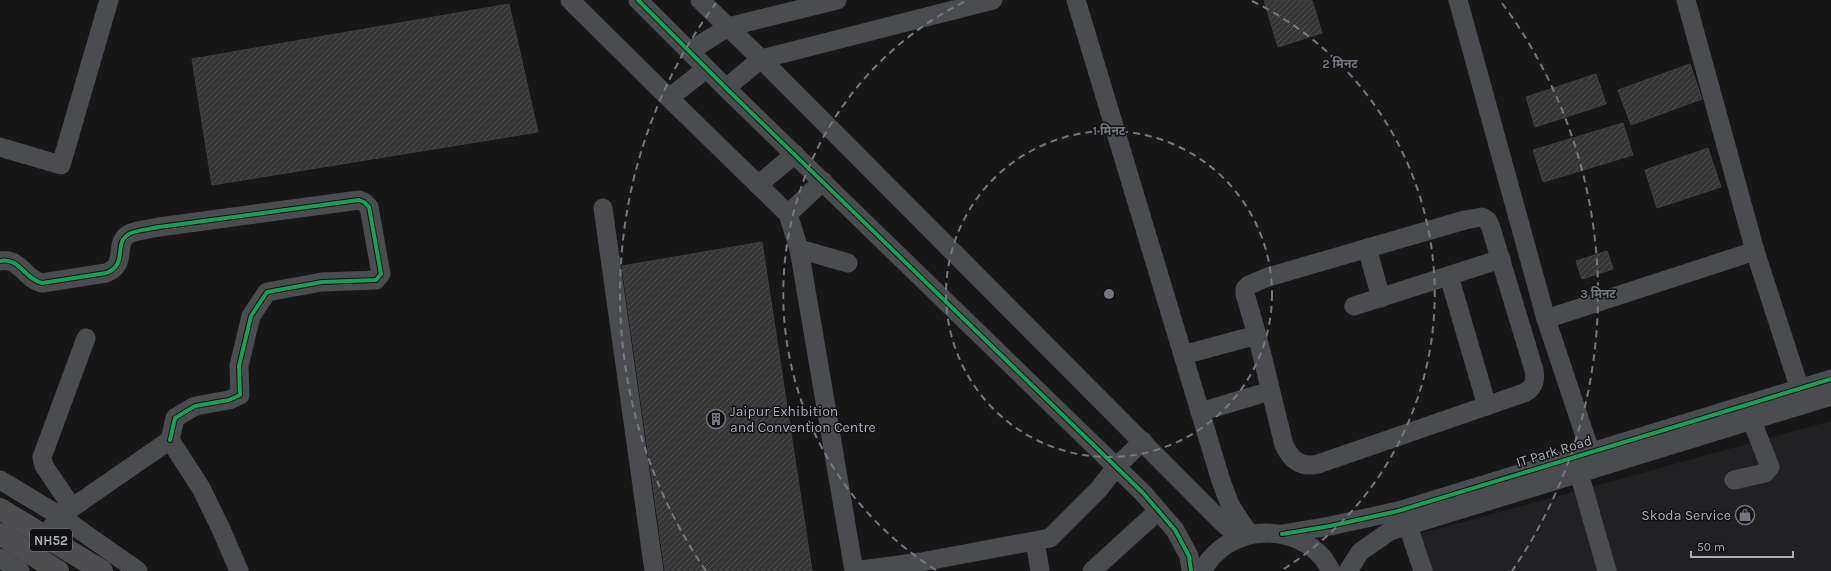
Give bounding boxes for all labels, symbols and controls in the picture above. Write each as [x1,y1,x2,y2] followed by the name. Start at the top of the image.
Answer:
[1322,56,1358,71] text: 2 मिनट
[1093,123,1126,138] text: 1 मिनट
[1580,286,1616,301] text: 3 मिनट
[1102,287,1116,301] centre of rings
[730,403,876,436] place label: Jaipur Exhibition and Convention Centre
[705,408,727,430] building icon: Jaipur Exhibition and Convention Centre
[1514,432,1594,471] street label: IT Park Road
[1734,504,1756,526] shop icon: Skoda Service
[1641,507,1731,524] place label: Skoda Service
[30,529,72,551] road number: NH52
[1691,533,1793,559] scale bar
[1697,540,1725,554] text: 50 m

